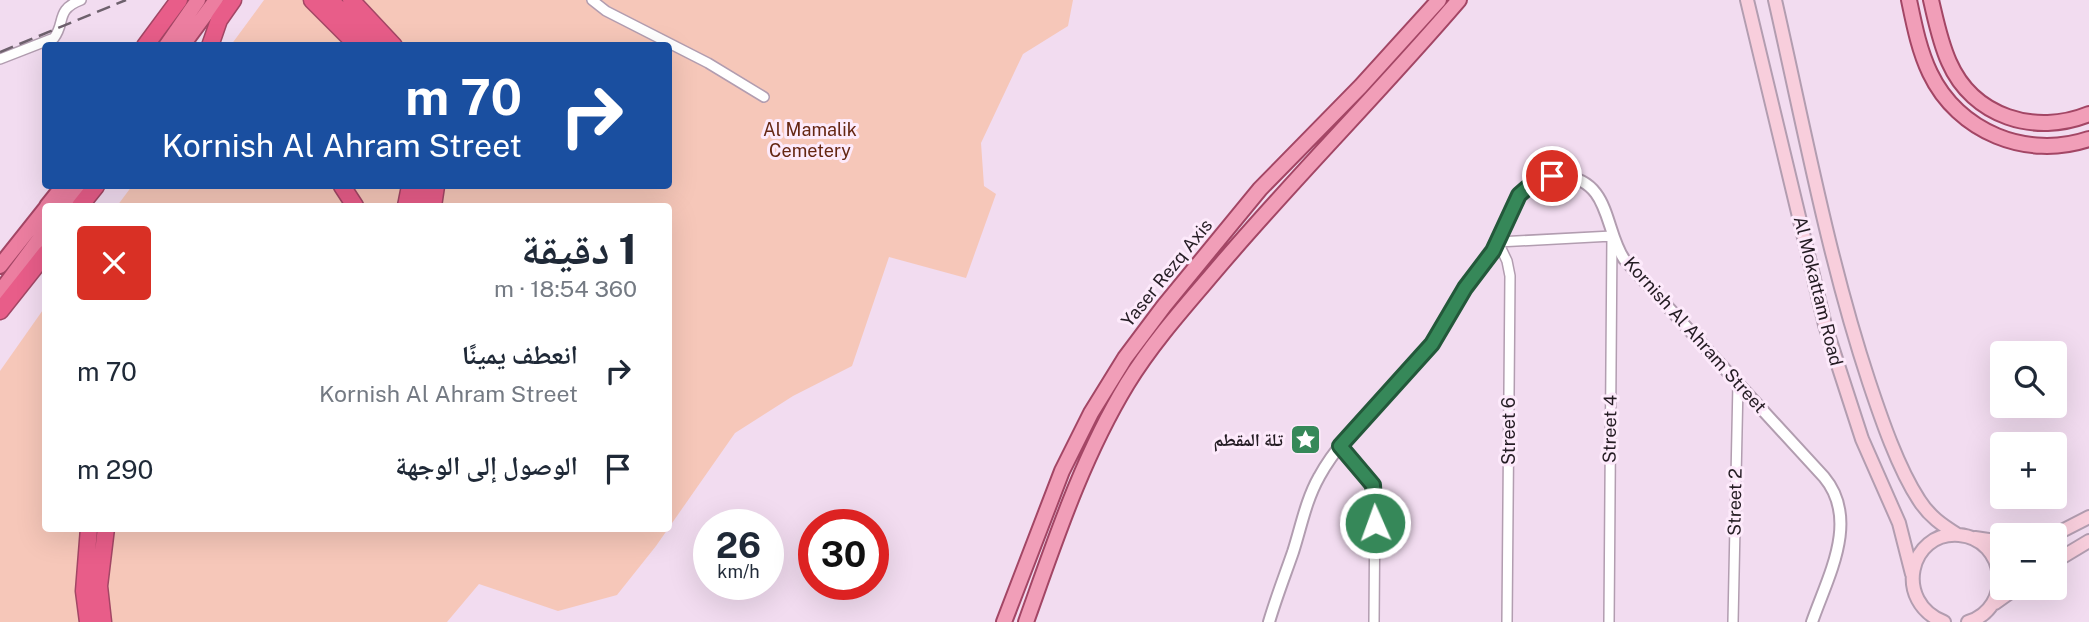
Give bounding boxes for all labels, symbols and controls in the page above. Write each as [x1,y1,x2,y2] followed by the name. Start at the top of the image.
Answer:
[405,68,522,126] text: 70 m
[546,70,637,161] icon: right
[763,119,857,161] park label: Al Mamalik Cemetery
[162,127,522,164] text: Kornish Al Ahram Street
[1522,146,1582,206] pin
[1533,157,1571,195] icon: arrive
[1790,214,1847,368] street label: Al Mokattam Road
[1117,215,1216,331] street label: Yaser Rezq Axis
[521,224,637,273] text: 1 دقيقة
[77,226,151,300] button: close
[1620,252,1771,417] street label: Kornish Al Ahram Street
[494,275,637,302] text: 360 m · 18:54
[462,339,578,370] text: انعطف يمينًا
[1990,341,2067,600] map controls
[1990,341,2067,418] button: search
[599,352,637,390] icon: right
[77,356,137,387] text: 70 m
[319,380,578,407] text: Kornish Al Ahram Street
[1598,395,1621,463] street label: Street 4
[1498,397,1519,465] street label: Street 6
[1289,423,1323,457] place icon: تلة المقطم
[1213,429,1283,452] place label: تلة المقطم
[1990,432,2067,509] button: +
[395,450,578,481] text: الوصول إلى الوجهة
[599,450,637,488] icon: arrive
[77,454,153,485] text: 290 m
[1723,468,1746,536] street label: Street 2
[1338,486,1412,560] position arrow
[798,509,889,600] speed limit sign: 30
[1990,523,2067,600] button: −
[716,525,761,566] text: 26
[717,561,760,582] text: km/h

